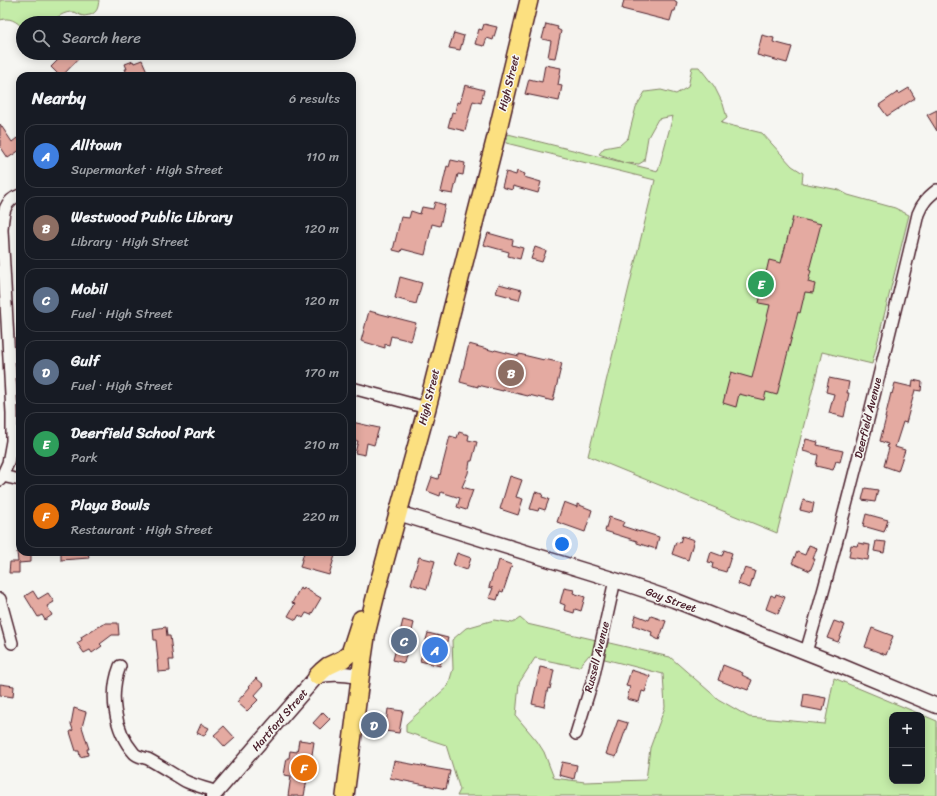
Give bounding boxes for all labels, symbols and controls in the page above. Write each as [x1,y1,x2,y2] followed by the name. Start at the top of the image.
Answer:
[16,16,356,60] search box
[62,25,141,51] text: Search here
[30,27,52,49] icon: search
[493,53,525,113] street label: High Street
[32,83,86,113] text: Nearby
[289,87,340,110] text: 6 results
[71,132,122,158] text: Alltown
[42,145,50,168] text: A
[306,145,339,168] text: 110 m
[71,158,223,181] text: Supermarket · High Street
[71,204,233,230] text: Westwood Public Library
[42,217,50,240] text: B
[304,217,339,240] text: 120 m
[71,230,189,253] text: Library · High Street
[748,269,774,299] pin: E
[71,276,108,302] text: Mobil
[42,289,50,312] text: C
[304,289,339,312] text: 120 m
[71,302,173,325] text: Fuel · High Street
[71,348,99,374] text: Gulf
[498,358,524,388] pin: B
[42,361,50,384] text: D
[304,361,339,384] text: 170 m
[413,367,445,427] street label: High Street
[71,374,173,397] text: Fuel · High Street
[849,375,887,460] street label: Deerfield Avenue
[71,420,215,446] text: Deerfield School Park
[42,433,50,456] text: E
[304,433,339,456] text: 210 m
[71,446,98,469] text: Park
[71,492,150,518] text: Playa Bowls
[42,505,50,528] text: F
[302,505,339,528] text: 220 m
[71,518,213,541] text: Restaurant · High Street
[552,534,572,554] your location
[643,582,699,618] street label: Gay Street
[579,619,615,695] street label: Russell Avenue
[391,626,417,656] pin: C
[422,635,448,665] pin: A
[247,684,313,756] street label: Hartford Street
[361,710,387,740] pin: D
[889,712,925,784] map controls
[889,712,925,748] button: +
[889,748,925,784] button: −
[291,753,317,783] pin: F

